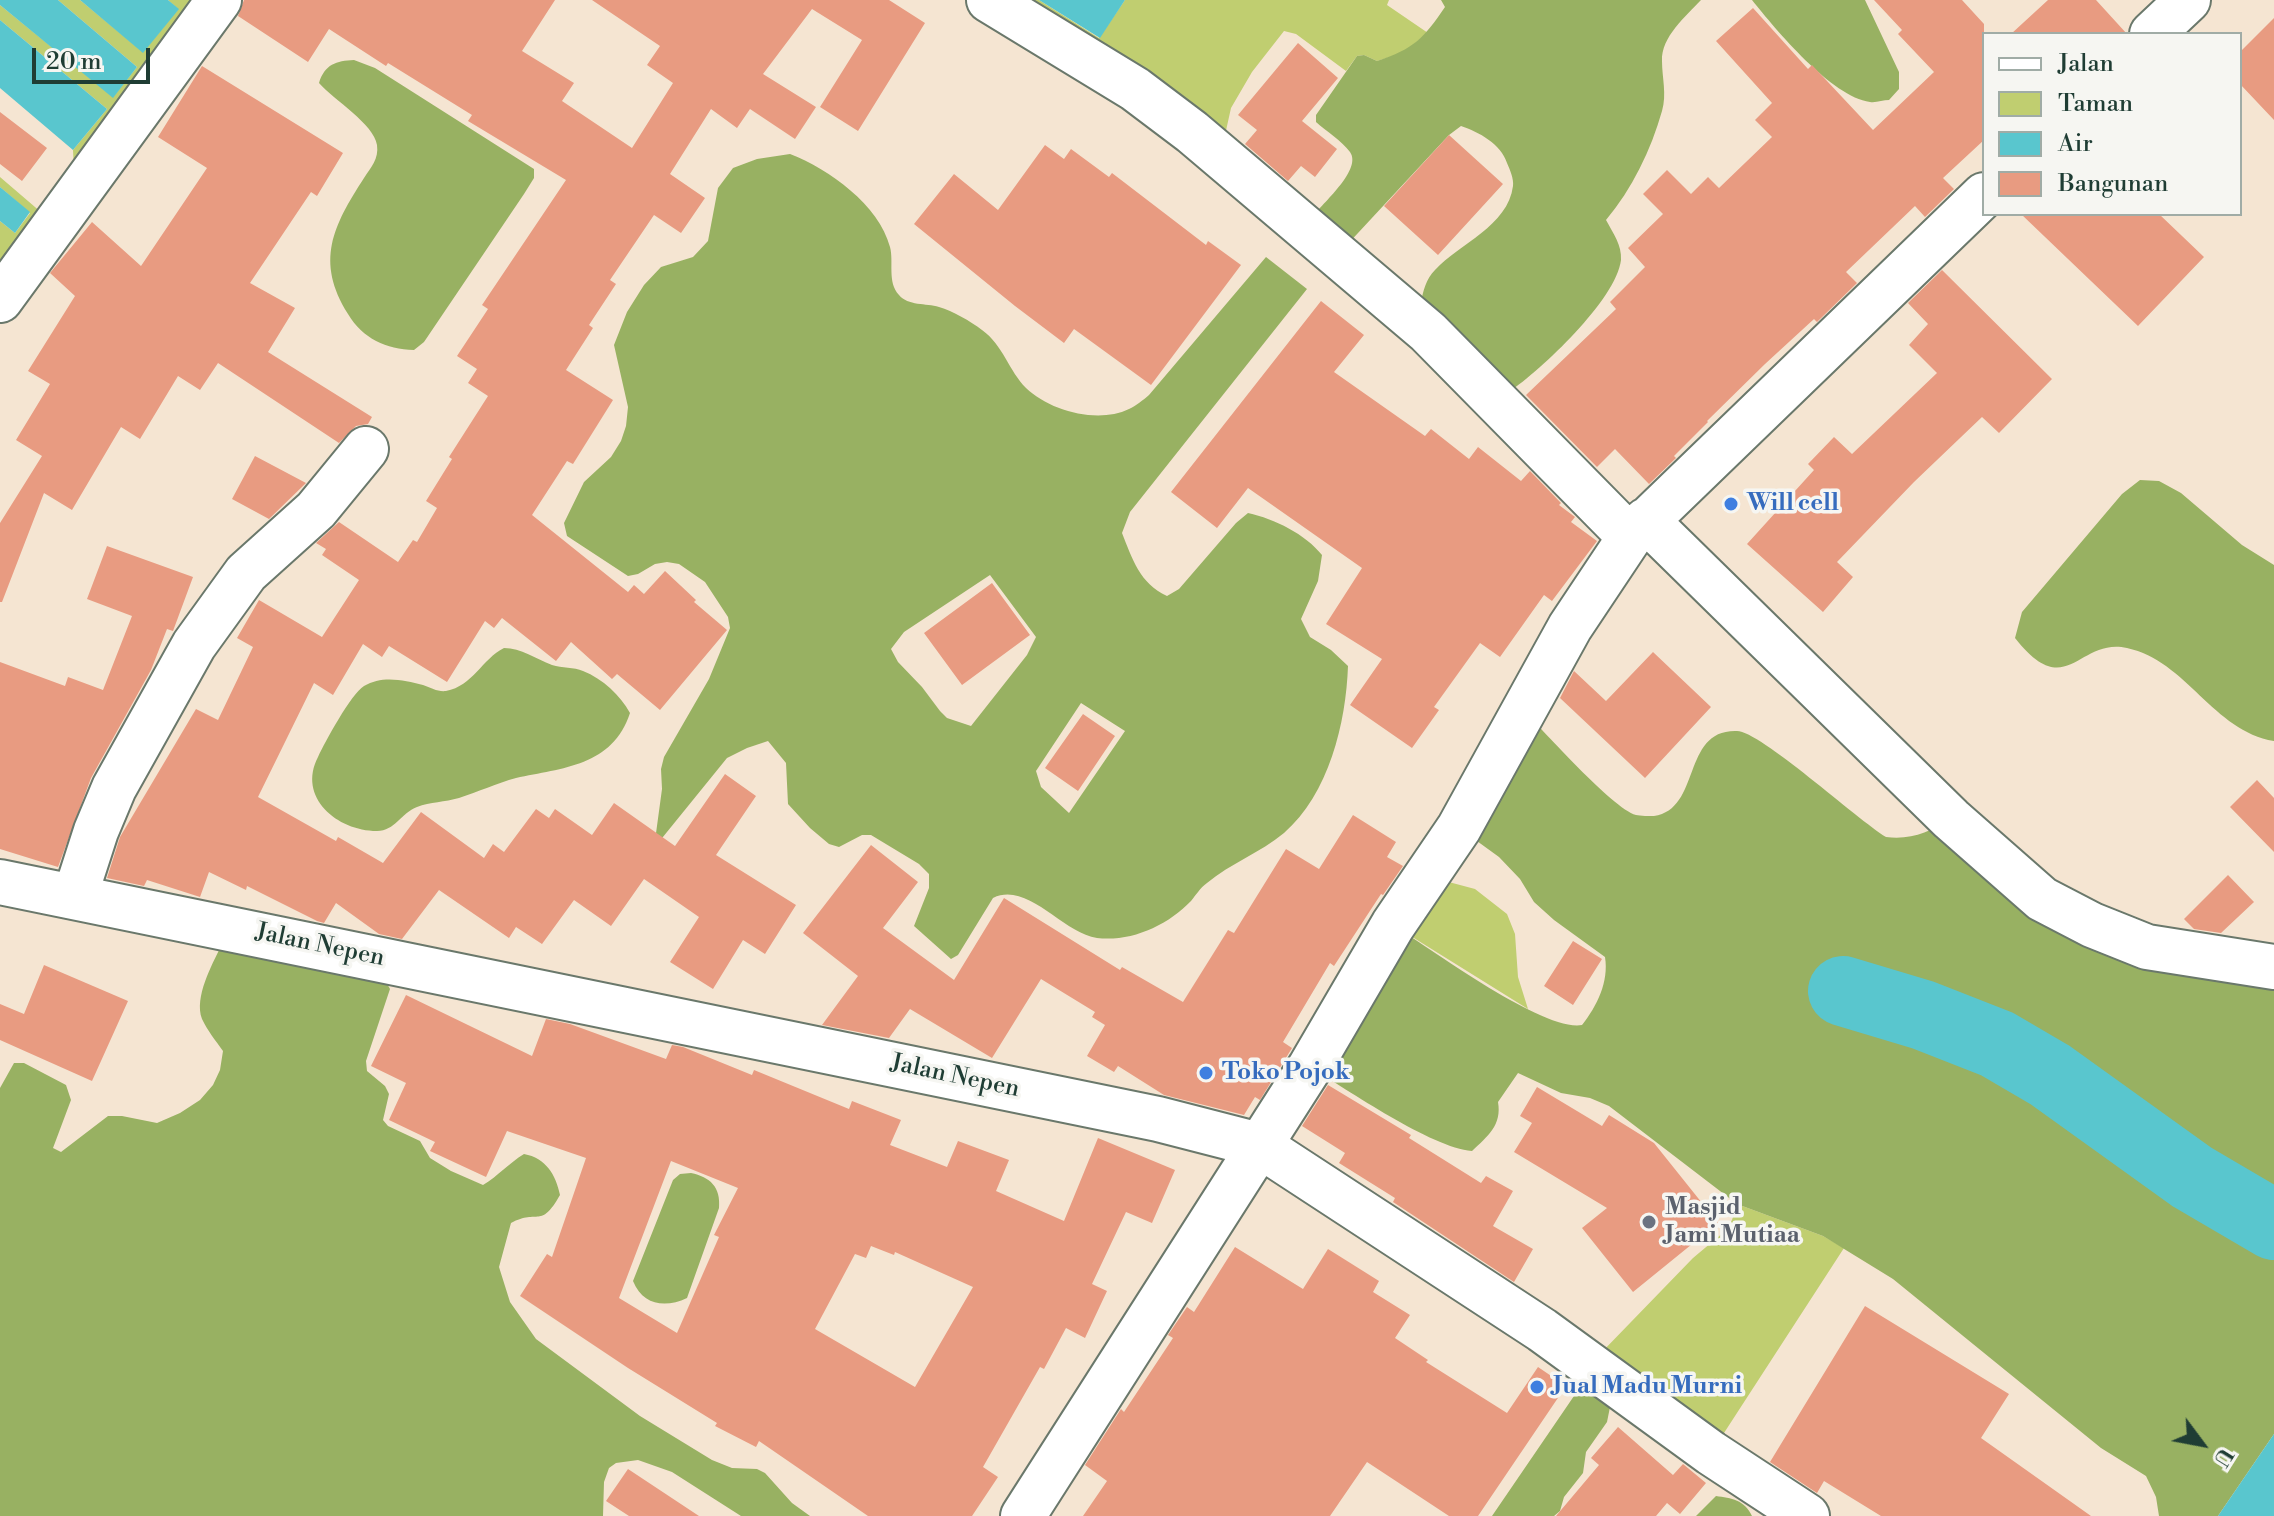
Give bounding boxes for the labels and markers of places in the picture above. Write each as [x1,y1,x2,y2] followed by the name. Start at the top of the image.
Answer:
[1747,490,1839,518] place label: Will cell
[1722,495,1740,513] marker: Will cell
[1222,1059,1350,1087] place label: Toko Pojok
[1197,1064,1215,1082] marker: Toko Pojok
[1665,1194,1800,1250] place label: Masjid Jami Mutiaa
[1640,1213,1658,1231] marker: Masjid Jami Mutiaa
[1553,1373,1742,1401] place label: Jual Madu Murni
[1528,1378,1546,1396] marker: Jual Madu Murni

